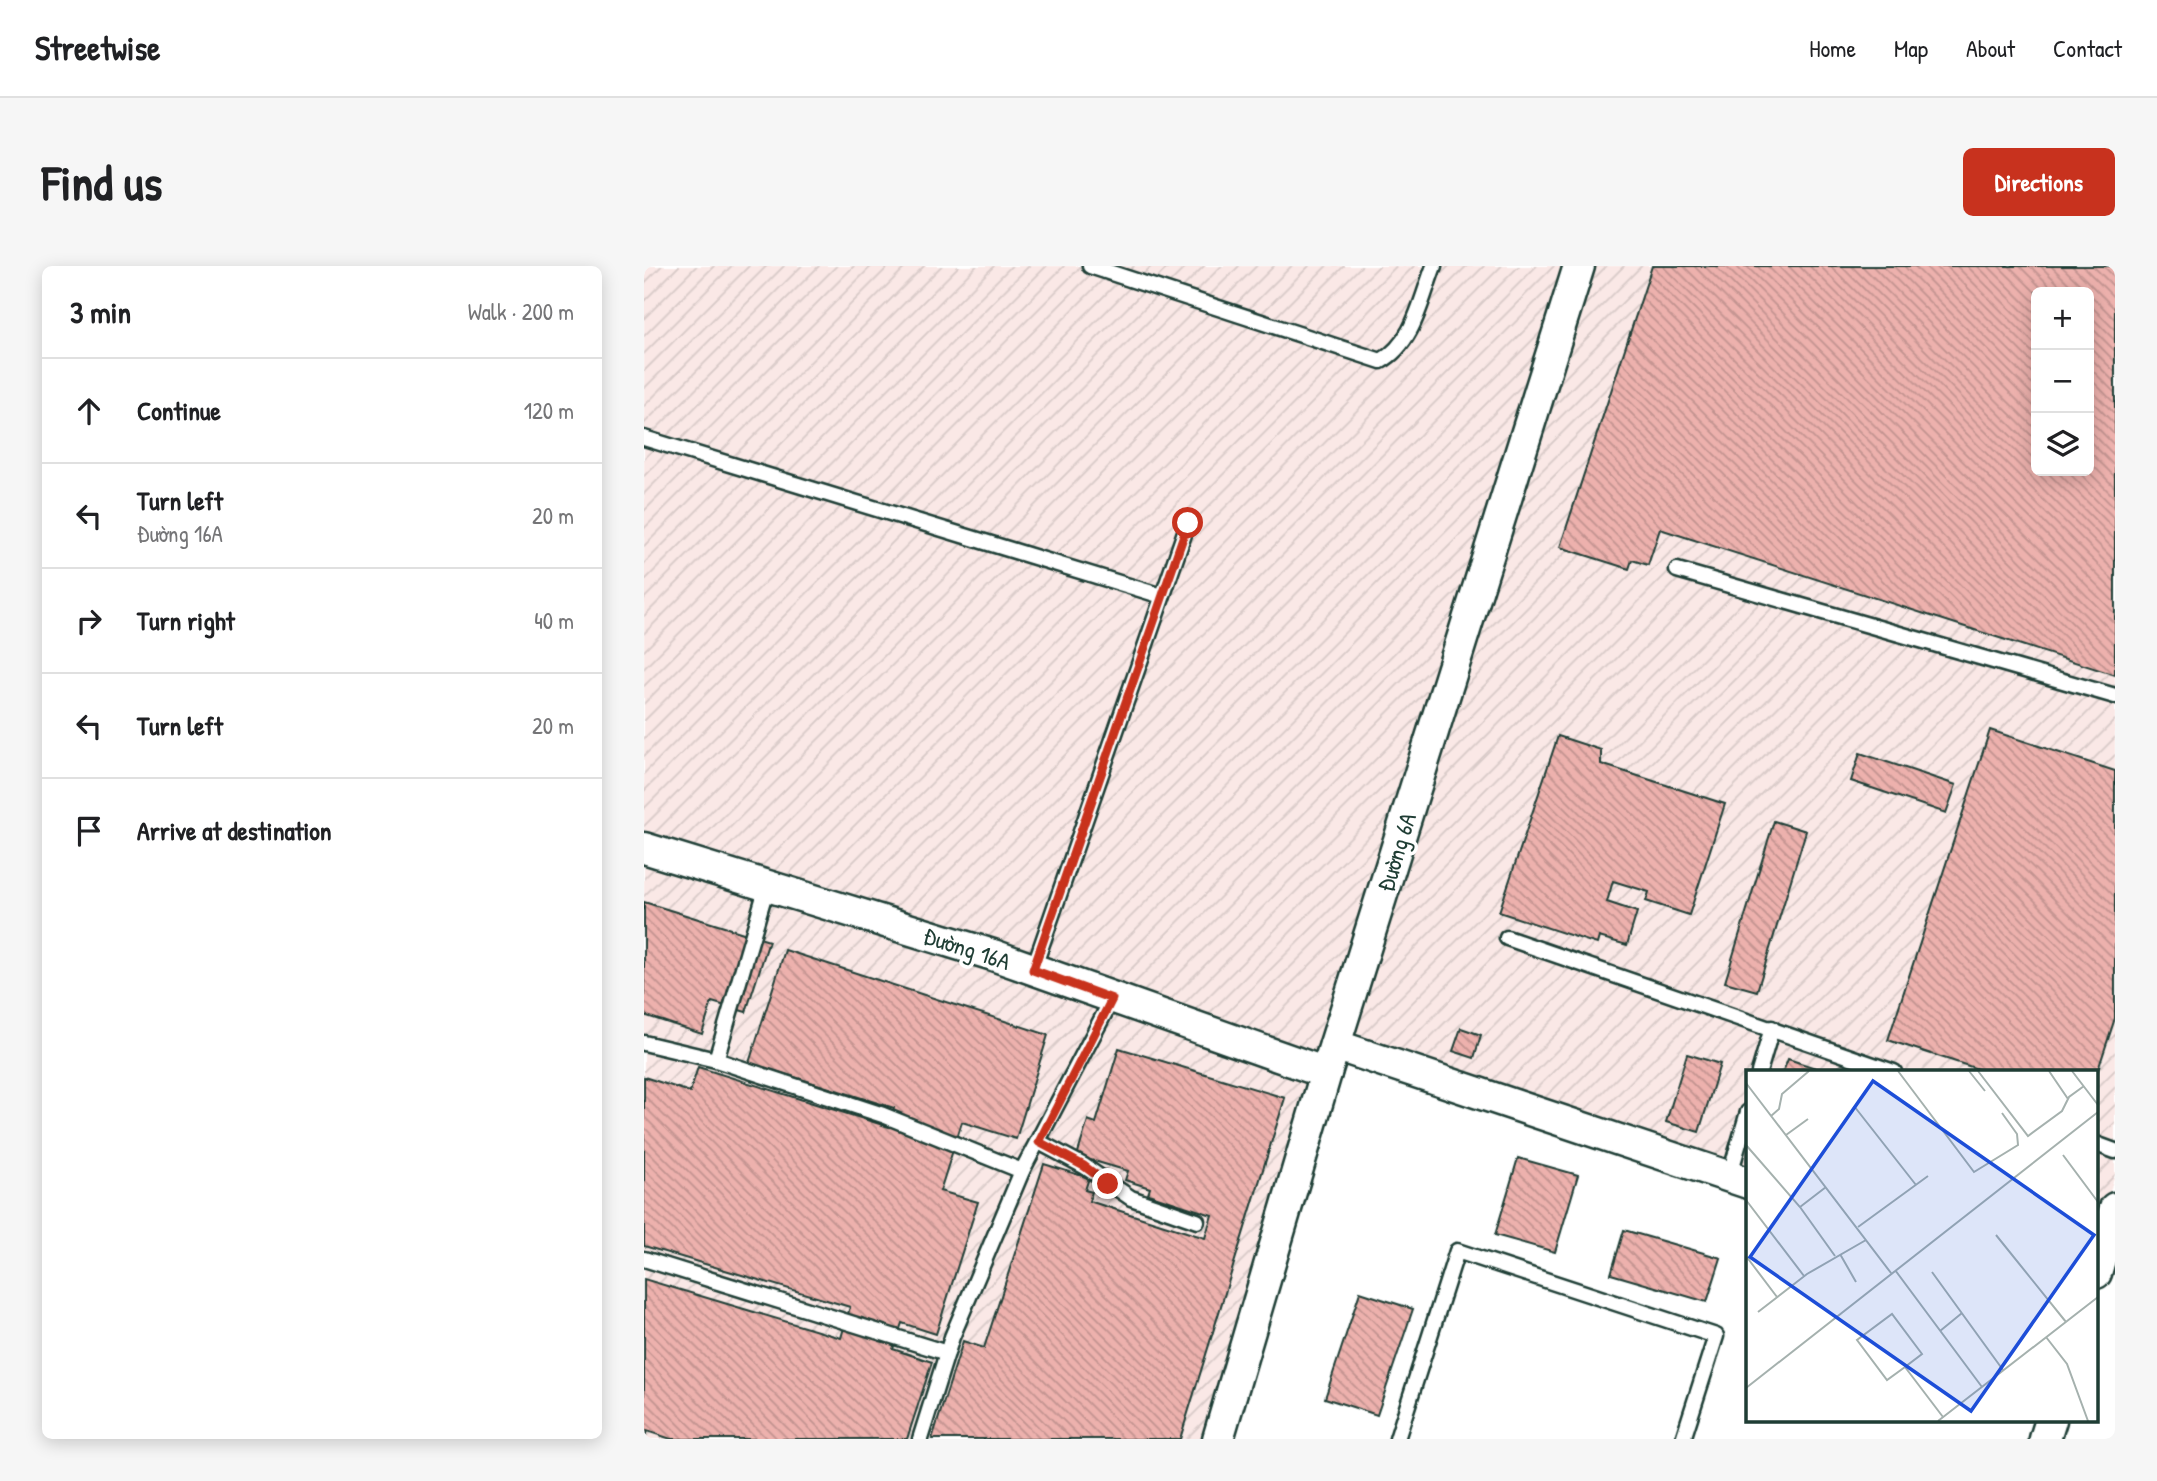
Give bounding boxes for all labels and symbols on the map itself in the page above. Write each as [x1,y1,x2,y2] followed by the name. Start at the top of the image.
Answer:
[1172,507,1203,538] route start
[1369,808,1423,895] street label: Đường 6A
[919,919,1015,977] street label: Đường 16A
[1746,1070,2098,1422] inset map
[1092,1168,1123,1199] route end

